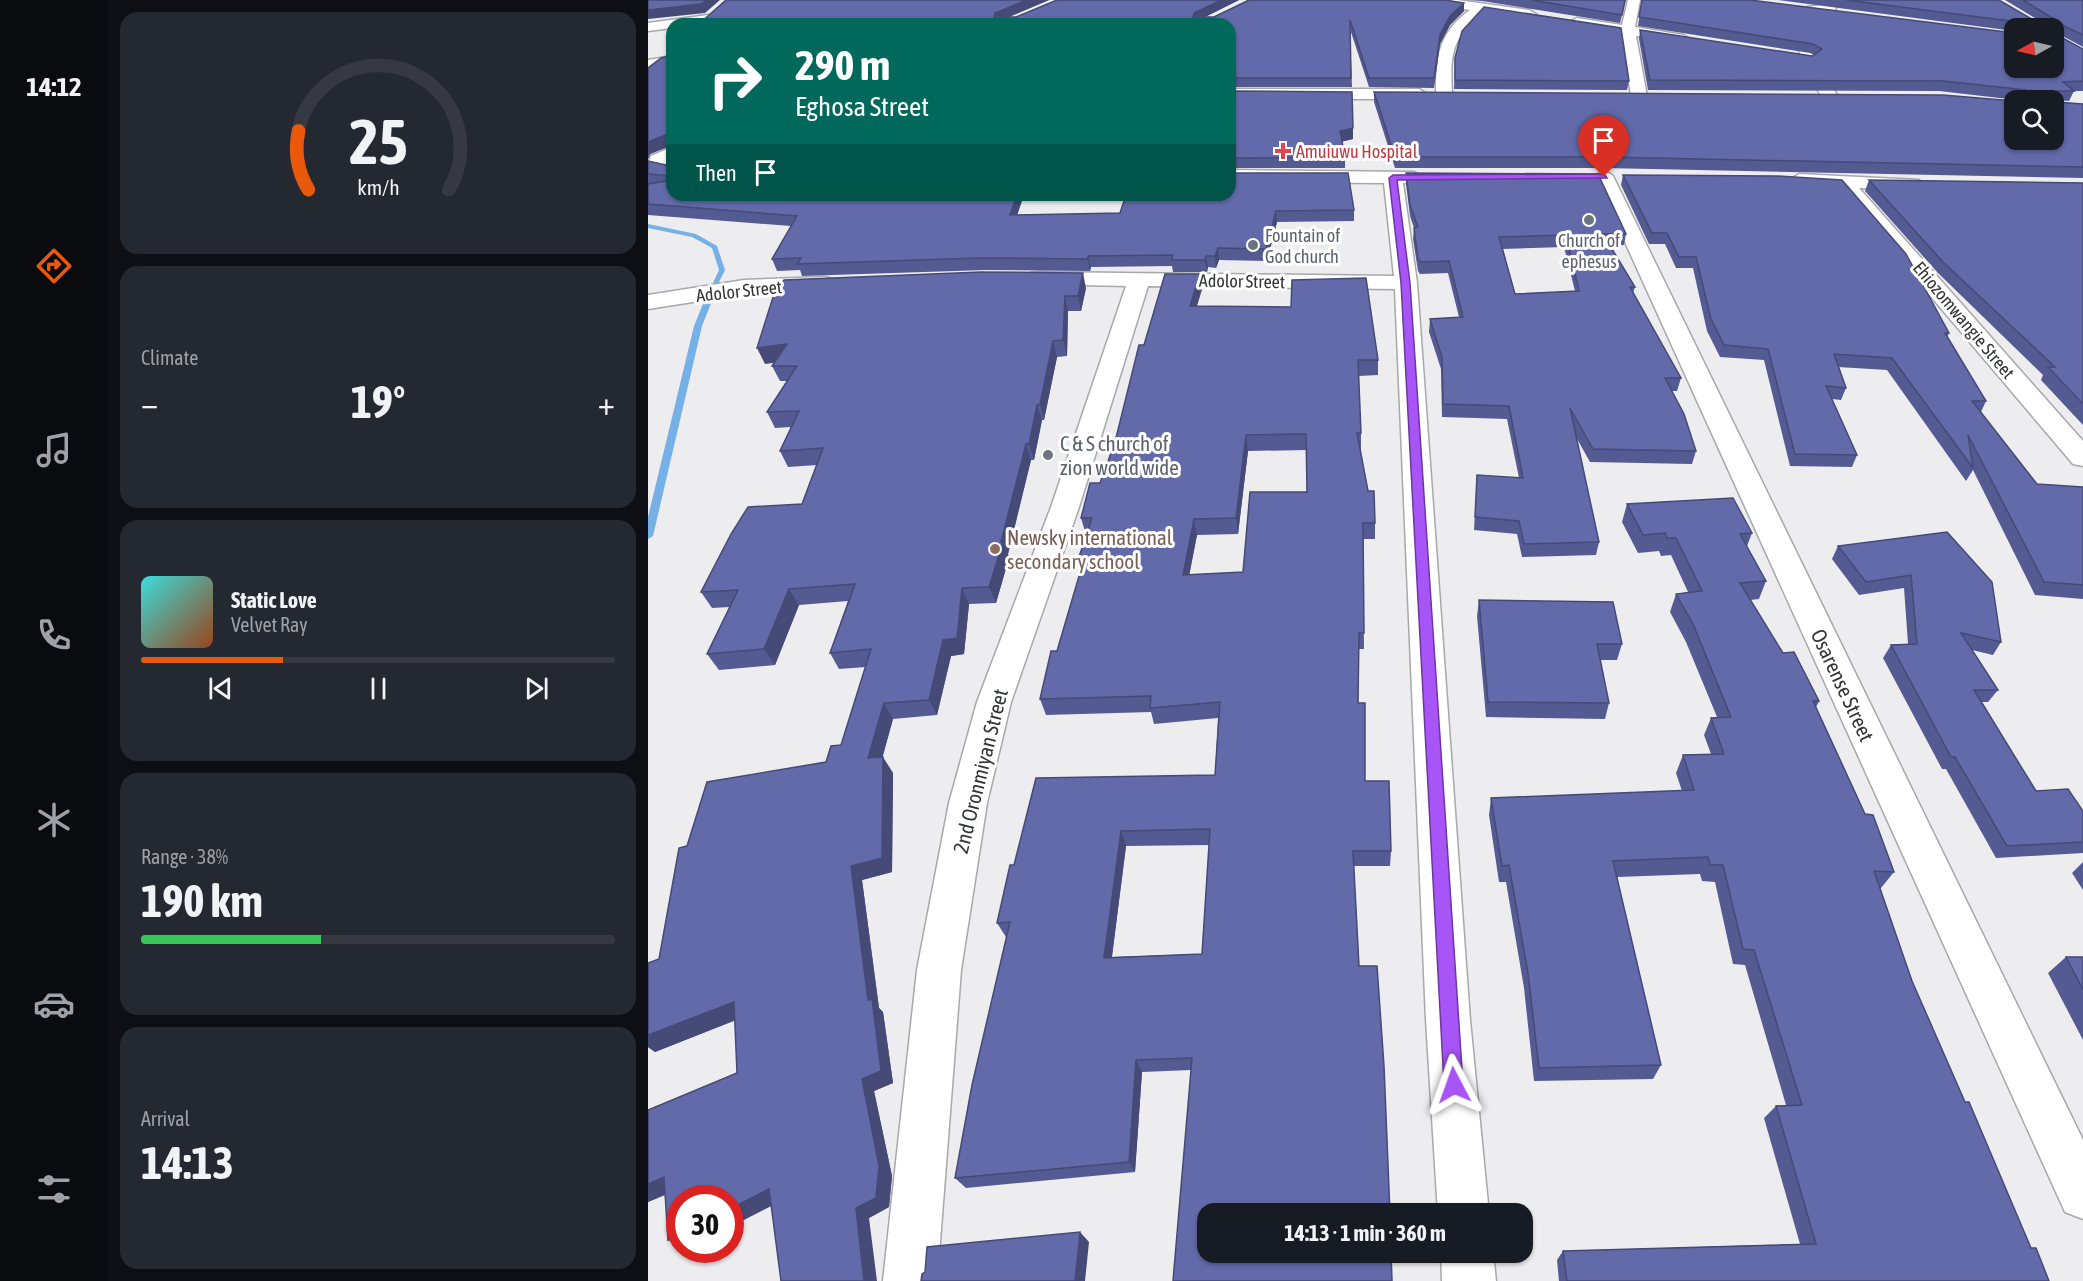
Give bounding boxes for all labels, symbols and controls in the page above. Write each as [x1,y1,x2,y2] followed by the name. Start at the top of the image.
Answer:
[2004,18,2064,78] north arrow
[2004,18,2064,150] map controls
[795,41,890,89] text: 290 m
[696,42,774,120] icon: right
[26,71,82,102] text: 14:12
[2004,90,2064,150] button: search
[795,91,929,122] text: Eghosa Street
[349,106,407,177] text: 25
[1578,115,1629,177] pin
[1587,124,1620,157] icon: arrive
[1296,141,1418,162] place label: Amuiuwu Hospital
[1274,142,1292,160] marker: Amuiuwu Hospital
[749,156,782,189] icon: arrive
[696,160,737,186] text: Then
[357,175,399,200] text: km/h
[1582,213,1596,227] marker: Church of ephesus
[1265,225,1340,267] place label: Fountain of God church
[1558,230,1620,272] place label: Church of ephesus
[1246,238,1260,252] marker: Fountain of God church
[33,245,75,287] icon: directions
[1909,257,2019,383] street label: Ehiozomwangie Street
[1199,270,1285,292] street label: Adolor Street
[695,276,783,306] street label: Adolor Street
[141,346,198,369] text: Climate
[351,376,405,428] text: 19°
[141,384,158,422] text: −
[598,384,615,422] text: +
[33,429,75,471] icon: music
[1060,431,1179,479] place label: C & S church of zion world wide
[1041,448,1055,462] marker: C & S church of zion world wide
[1007,525,1173,573] place label: Newsky international secondary school
[988,542,1002,556] marker: Newsky international secondary school
[231,587,317,613] text: Static Love
[231,613,308,636] text: Velvet Ray
[33,614,75,656] icon: phone
[1806,625,1880,745] street label: Osarense Street
[204,672,237,705] icon: previous
[362,672,395,705] icon: pause
[520,672,553,705] icon: next
[948,686,1012,856] street label: 2nd Oronmiyan Street
[33,799,75,841] icon: climate
[141,845,228,868] text: Range · 38%
[141,875,263,927] text: 190 km
[33,983,75,1025] icon: car
[1422,1053,1486,1117] position arrow
[141,1107,190,1130] text: Arrival
[141,1137,234,1189] text: 14:13
[33,1168,75,1210] icon: filters
[666,1185,744,1263] speed limit sign: 30
[1284,1220,1446,1246] text: 14:13 · 1 min · 360 m

